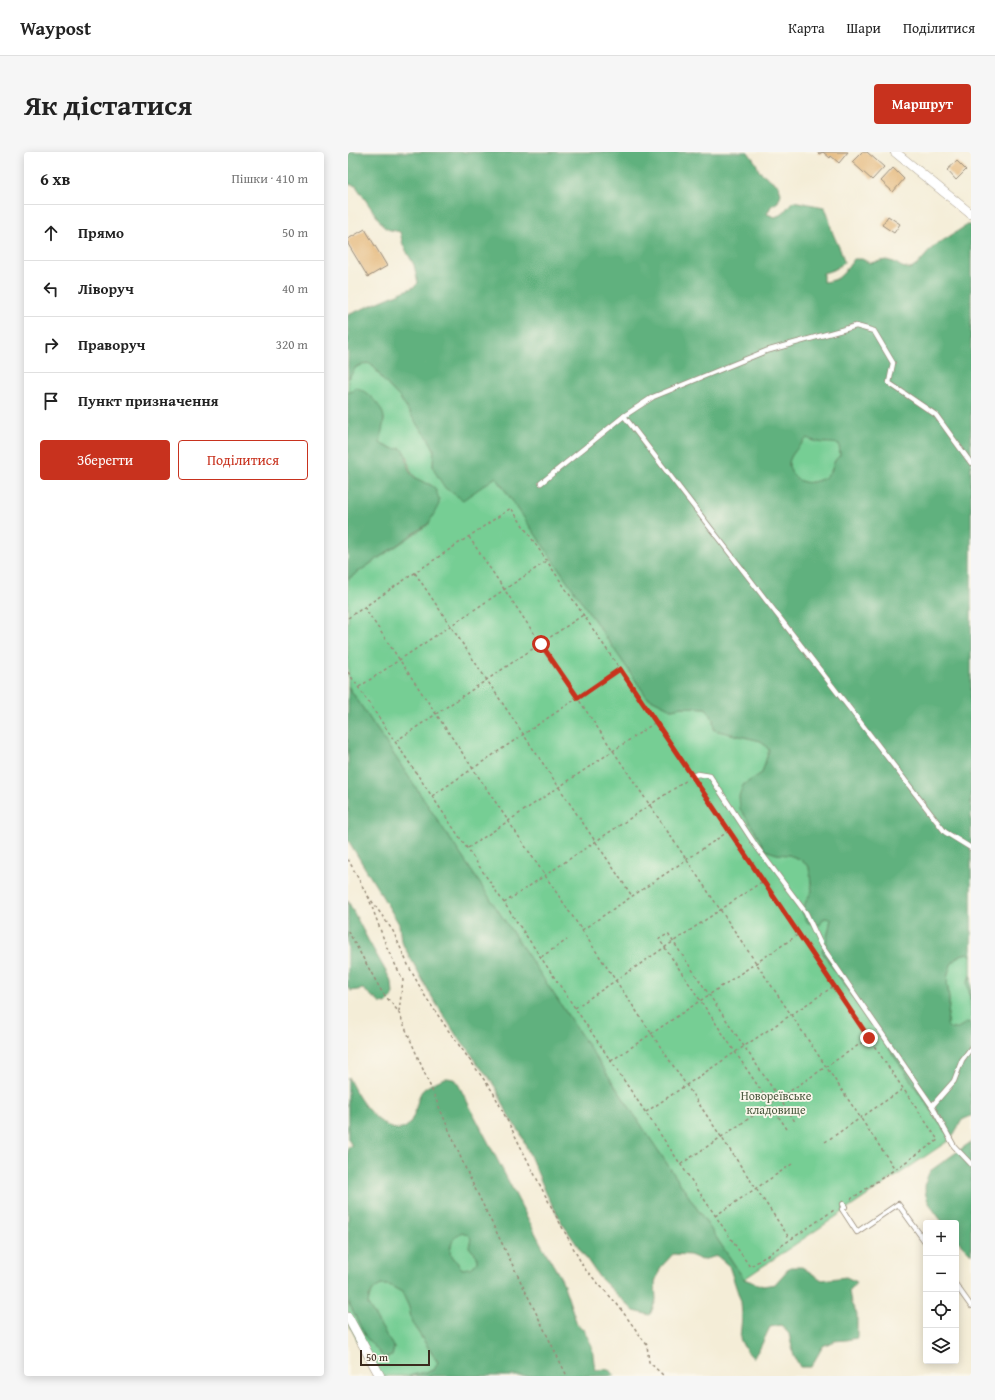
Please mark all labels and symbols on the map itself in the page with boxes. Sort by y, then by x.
route start [532,635,550,653]
route end [860,1029,878,1047]
park label: Новореївське кладовище [741,1087,812,1118]
scale bar [360,1348,430,1367]

